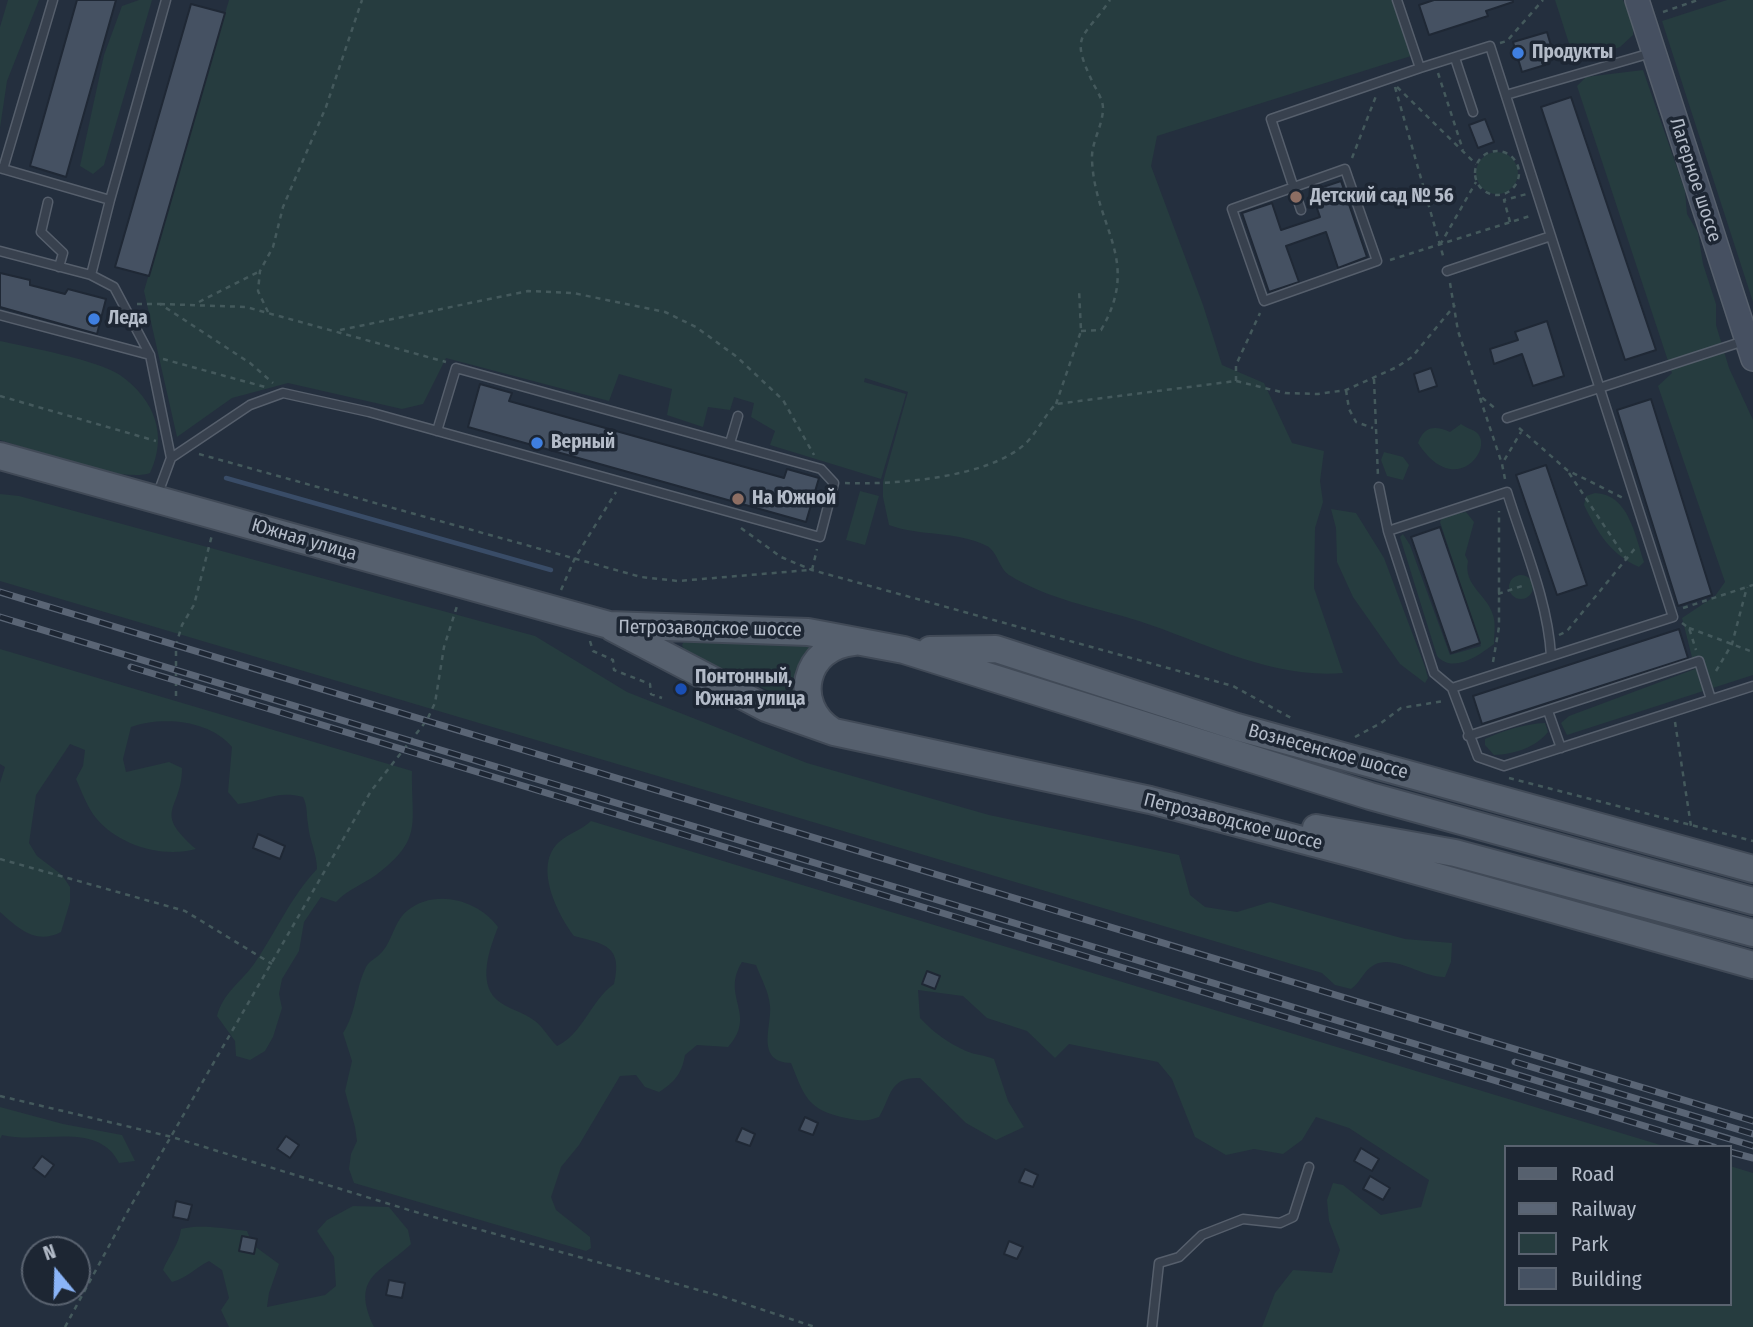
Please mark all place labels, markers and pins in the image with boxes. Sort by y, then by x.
place label: Продукты [1532,42,1613,64]
marker: Продукты [1510,45,1526,61]
place label: Детский сад № 56 [1310,186,1454,208]
marker: Детский сад № 56 [1288,189,1304,205]
place label: Леда [108,308,148,330]
marker: Леда [86,311,102,327]
place label: Верный [551,432,615,454]
marker: Верный [529,435,545,451]
place label: На Южной [752,488,836,510]
marker: На Южной [730,491,746,507]
place label: Понтонный, Южная улица [695,667,805,711]
marker: Понтонный, Южная улица [673,681,689,697]

